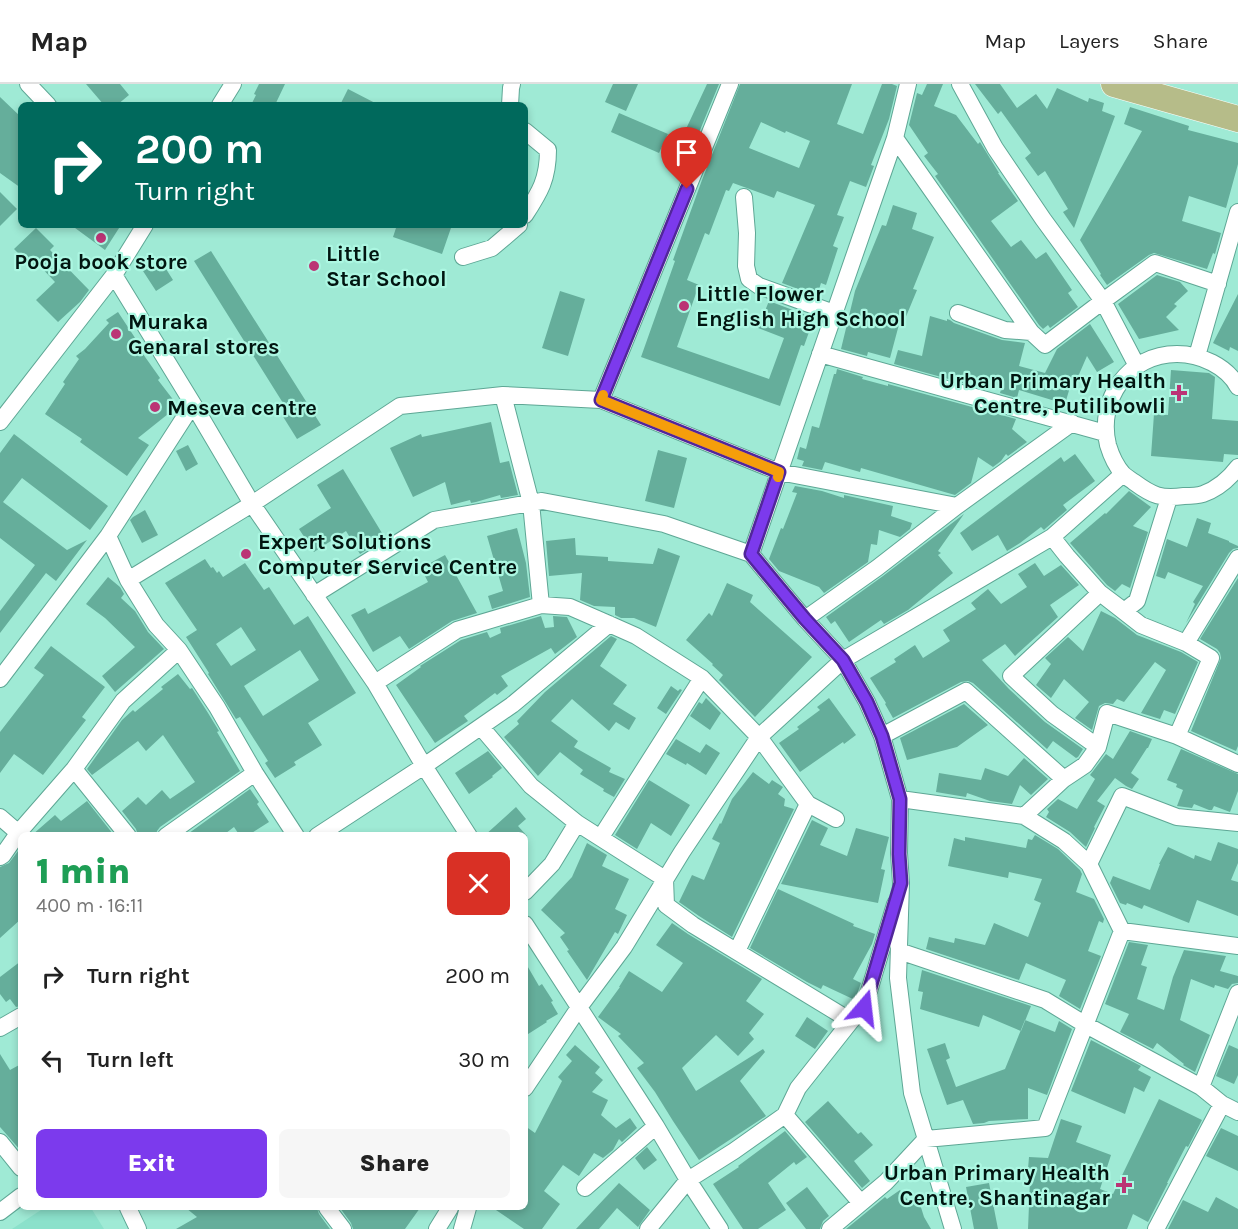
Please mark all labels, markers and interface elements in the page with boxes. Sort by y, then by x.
text: Map [30,25,88,58]
text: Map [984,29,1026,53]
text: Layers [1059,29,1120,53]
text: Share [1153,29,1208,53]
text: 200 m [135,124,264,174]
icon: right [36,126,114,204]
pin [661,127,712,189]
icon: arrive [670,136,703,169]
text: Turn right [135,175,255,207]
marker: Pooja book store [94,231,108,245]
place label: Little Star School [326,241,447,292]
place label: Pooja book store [14,249,188,275]
marker: Little Star School [307,259,321,273]
place label: Little Flower English High School [696,281,906,332]
marker: Little Flower English High School [677,299,691,313]
place label: Muraka Genaral stores [128,309,280,360]
marker: Muraka Genaral stores [109,327,123,341]
place label: Urban Primary Health Centre, Putilibowli [940,368,1166,419]
marker: Urban Primary Health Centre, Putilibowli [1170,384,1188,402]
place label: Meseva centre [167,395,317,421]
marker: Meseva centre [148,400,162,414]
place label: Expert Solutions Computer Service Centre [258,529,517,580]
marker: Expert Solutions Computer Service Centre [239,547,253,561]
text: 1 min [36,850,130,892]
button: close [447,852,510,915]
text: 400 m · 16:11 [36,894,143,917]
icon: right [36,960,69,993]
text: Turn right [87,963,190,989]
text: 200 m [445,963,510,989]
position arrow [832,976,896,1040]
icon: left [36,1044,69,1077]
text: Turn left [87,1047,174,1073]
text: 30 m [458,1047,510,1073]
button: Exit [36,1129,267,1198]
button: Share [279,1129,510,1198]
place label: Urban Primary Health Centre, Shantinagar [884,1160,1110,1211]
marker: Urban Primary Health Centre, Shantinagar [1115,1176,1133,1194]

